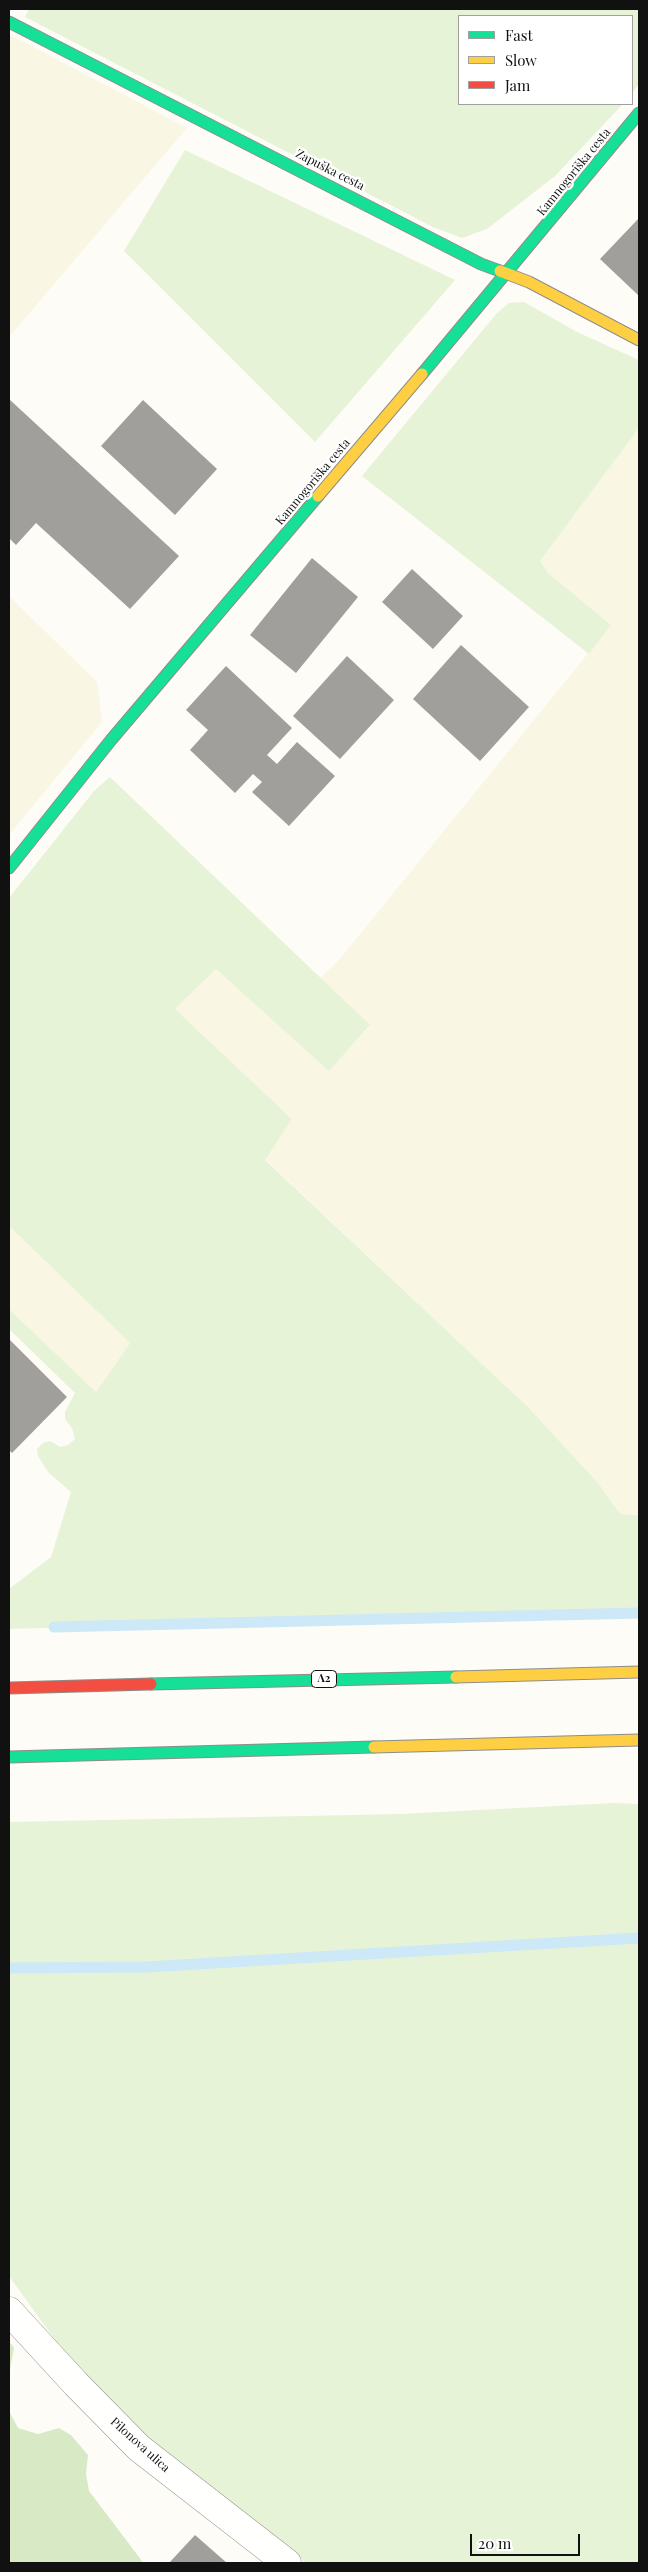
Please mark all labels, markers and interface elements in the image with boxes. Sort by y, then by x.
legend [458,15,633,105]
text: Fast [505,25,533,45]
text: Slow [505,50,537,70]
text: Jam [505,75,530,95]
street label: Kamnogoriška cesta [534,125,614,219]
street label: Zapuška cesta [293,146,367,194]
street label: Kamnogoriška cesta [273,436,353,528]
road number: A2 [312,1670,336,1688]
street label: Pilonova ulica [107,2415,173,2475]
scale bar [473,2524,583,2556]
text: 20 m [478,2533,511,2553]

